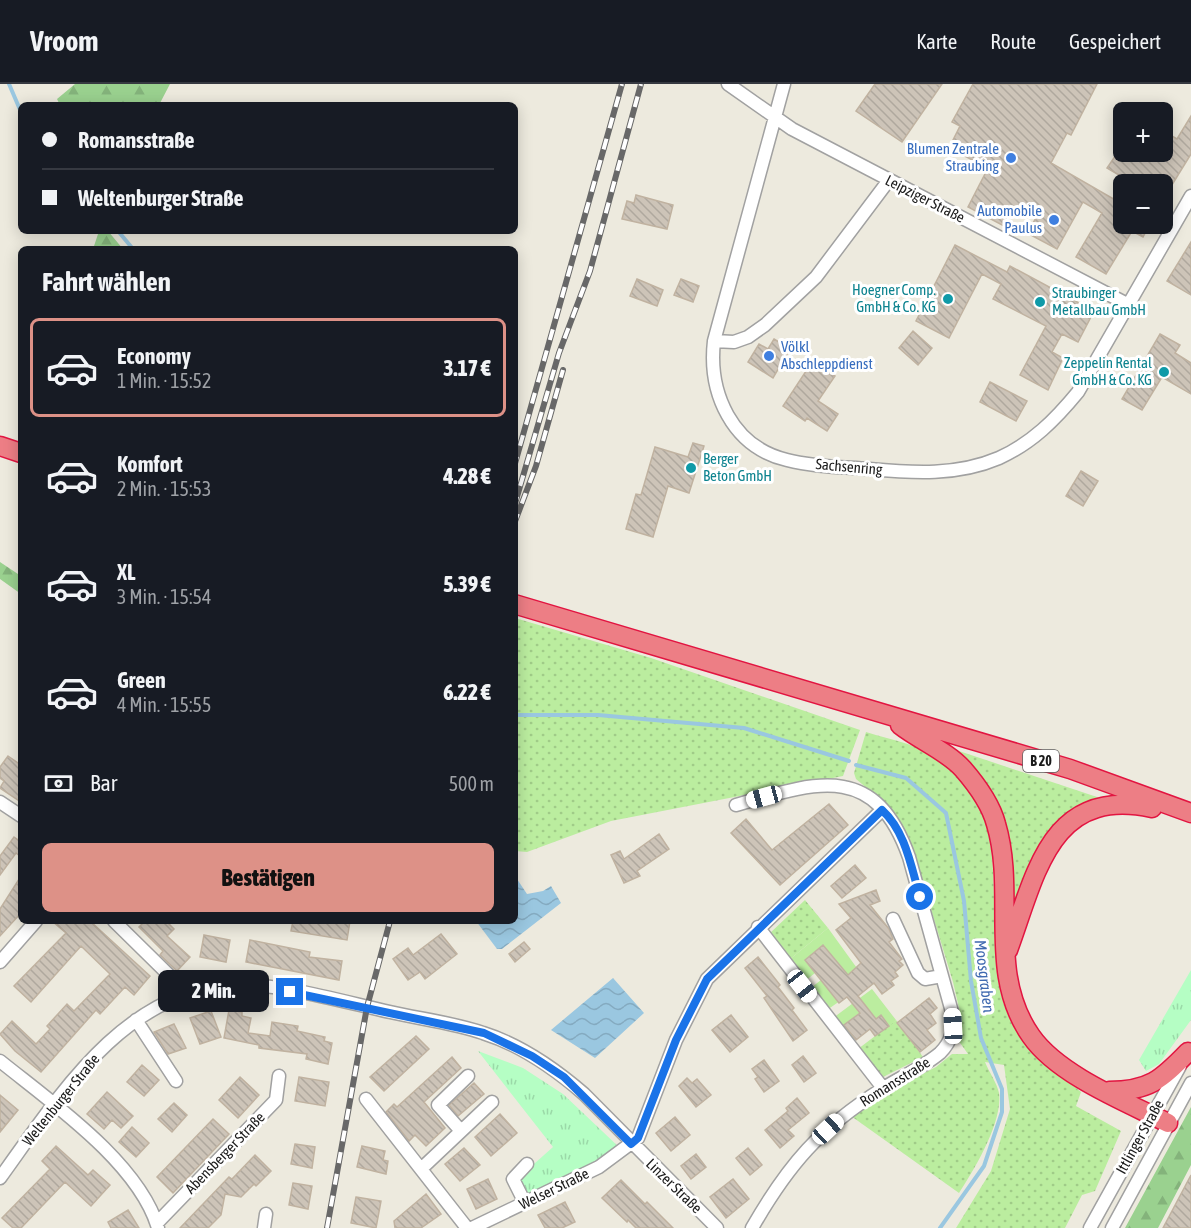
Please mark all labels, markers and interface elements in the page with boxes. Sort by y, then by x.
text: Vroom [30,25,98,57]
text: Karte [916,29,957,53]
text: Route [990,29,1036,53]
text: Gespeichert [1069,29,1161,53]
map controls [1113,102,1173,234]
button: + [1113,102,1173,162]
text: Romansstraße [78,127,195,153]
place label: Blumen Zentrale Straubing [907,140,1000,174]
marker: Blumen Zentrale Straubing [1004,151,1018,165]
street label: Leipziger Straße [883,171,968,226]
button: − [1113,174,1173,234]
text: Weltenburger Straße [78,185,243,211]
place label: Automobile Paulus [977,202,1042,236]
marker: Automobile Paulus [1047,213,1061,227]
text: Fahrt wählen [42,266,171,297]
place label: Hoegner Comp. GmbH & Co. KG [852,281,936,315]
place label: Straubinger Metallbau GmbH [1052,284,1146,318]
marker: Hoegner Comp. GmbH & Co. KG [941,292,955,306]
marker: Straubinger Metallbau GmbH [1033,295,1047,309]
place label: Völkl Abschleppdienst [781,338,873,372]
icon: car [45,341,99,395]
text: Economy [117,343,191,369]
marker: Völkl Abschleppdienst [762,349,776,363]
place label: Zeppelin Rental GmbH & Co. KG [1064,354,1152,388]
text: 3.17 € [443,355,491,381]
marker: Zeppelin Rental GmbH & Co. KG [1157,365,1171,379]
text: 1 Min. · 15:52 [117,369,211,392]
icon: car [45,449,99,503]
place label: Berger Beton GmbH [703,450,772,484]
text: Komfort [117,451,183,477]
street label: Sachsenring [815,455,884,478]
marker: Berger Beton GmbH [684,461,698,475]
text: 4.28 € [443,463,491,489]
text: 2 Min. · 15:53 [117,477,211,500]
icon: car [45,557,99,611]
text: XL [117,559,135,585]
text: 5.39 € [443,571,491,597]
text: 3 Min. · 15:54 [117,585,211,608]
icon: car [45,665,99,719]
text: Green [117,667,166,693]
text: 6.22 € [443,679,491,705]
text: 4 Min. · 15:55 [117,693,211,716]
road number: B 20 [1023,750,1059,772]
icon: cash [42,767,75,800]
text: Bar [90,770,117,796]
text: 500 m [449,772,494,795]
car [744,784,784,810]
button: Bestätigen [42,843,494,912]
route start [906,883,933,910]
water label: Moosgraben [971,939,998,1014]
car [784,966,820,1006]
callout: 2 Min. [158,971,269,1013]
route end [276,978,303,1005]
text: 2 Min. [192,979,235,1002]
car [943,1008,963,1044]
street label: Weltenburger Straße [19,1050,103,1149]
street label: Romansstraße [857,1053,933,1110]
street label: Ittlinger Straße [1112,1097,1167,1177]
street label: Abensberger Straße [181,1108,268,1197]
car [809,1110,847,1148]
street label: Linzer Straße [643,1155,706,1216]
street label: Welser Straße [516,1164,592,1213]

